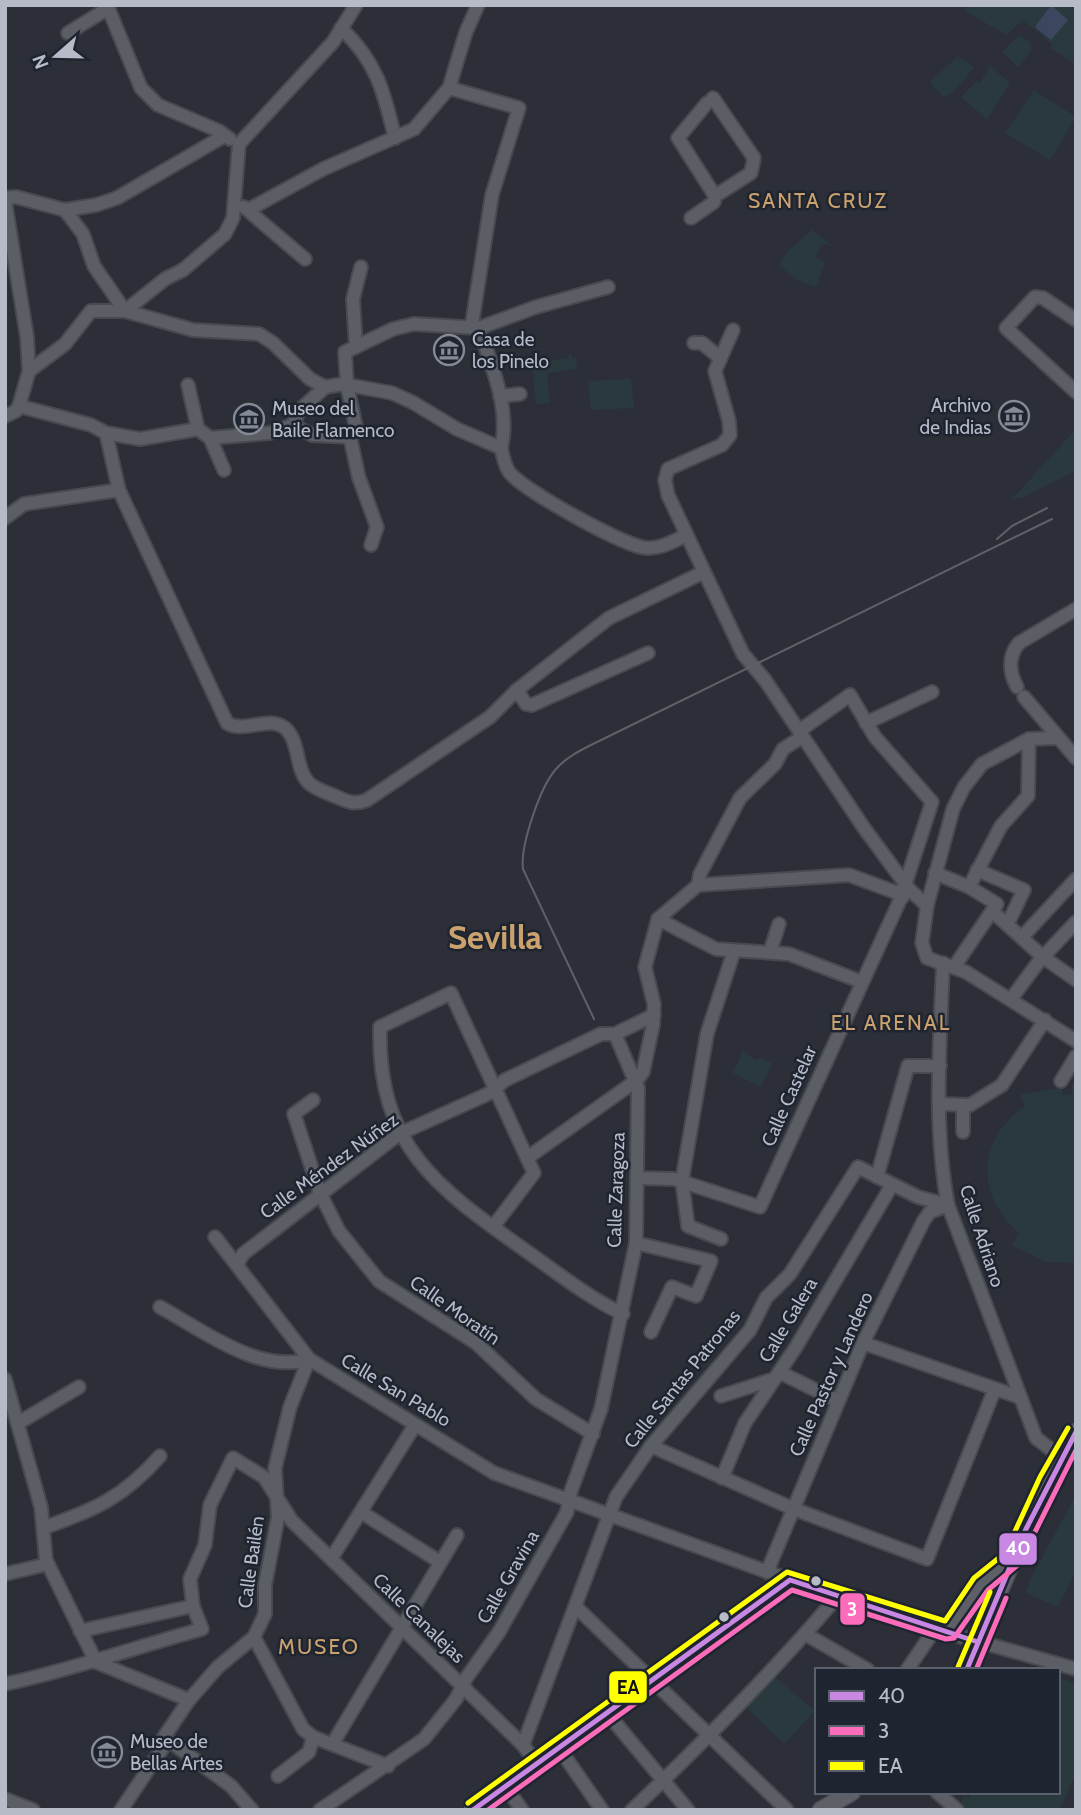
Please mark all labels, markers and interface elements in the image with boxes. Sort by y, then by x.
north arrow [21,21,91,91]
text: N [27,51,54,72]
district label: SANTA CRUZ [748,188,888,213]
place label: Casa de los Pinelo [472,328,549,373]
museum icon: Casa de los Pinelo [432,333,466,367]
place label: Archivo de Indias [920,394,991,439]
place label: Museo del Baile Flamenco [272,397,394,442]
museum icon: Archivo de Indias [997,399,1031,433]
museum icon: Museo del Baile Flamenco [232,402,266,436]
district label: Sevilla [448,917,543,957]
district label: EL ARENAL [831,1010,951,1035]
street label: Calle Castelar [757,1042,821,1150]
street label: Calle Méndez Núñez [255,1108,403,1224]
street label: Calle Zaragoza [602,1132,630,1248]
street label: Calle Adriano [955,1182,1009,1290]
street label: Calle Moratín [405,1270,505,1350]
street label: Calle Galera [754,1273,822,1367]
street label: Calle Pastor y Landero [784,1288,878,1460]
street label: Calle Santas Patronas [619,1305,745,1453]
street label: Calle San Pablo [337,1348,455,1432]
street label: Calle Bailén [233,1514,269,1610]
street label: Calle Gravina [472,1526,544,1628]
line badge: 40 [998,1532,1038,1566]
text: 40 [1005,1537,1031,1560]
street label: Calle Canalejas [368,1568,470,1668]
unlabelled marker [809,1574,823,1588]
line badge: 3 [839,1592,866,1626]
text: 3 [847,1598,857,1621]
unlabelled marker [717,1610,731,1624]
district label: MUSEO [278,1634,360,1659]
legend [815,1668,1060,1794]
line badge: EA [608,1670,648,1704]
text: EA [617,1676,639,1699]
text: 40 [878,1683,905,1708]
text: 3 [878,1718,889,1743]
place label: Museo de Bellas Artes [130,1730,223,1775]
museum icon: Museo de Bellas Artes [90,1735,124,1769]
text: EA [878,1753,903,1778]

